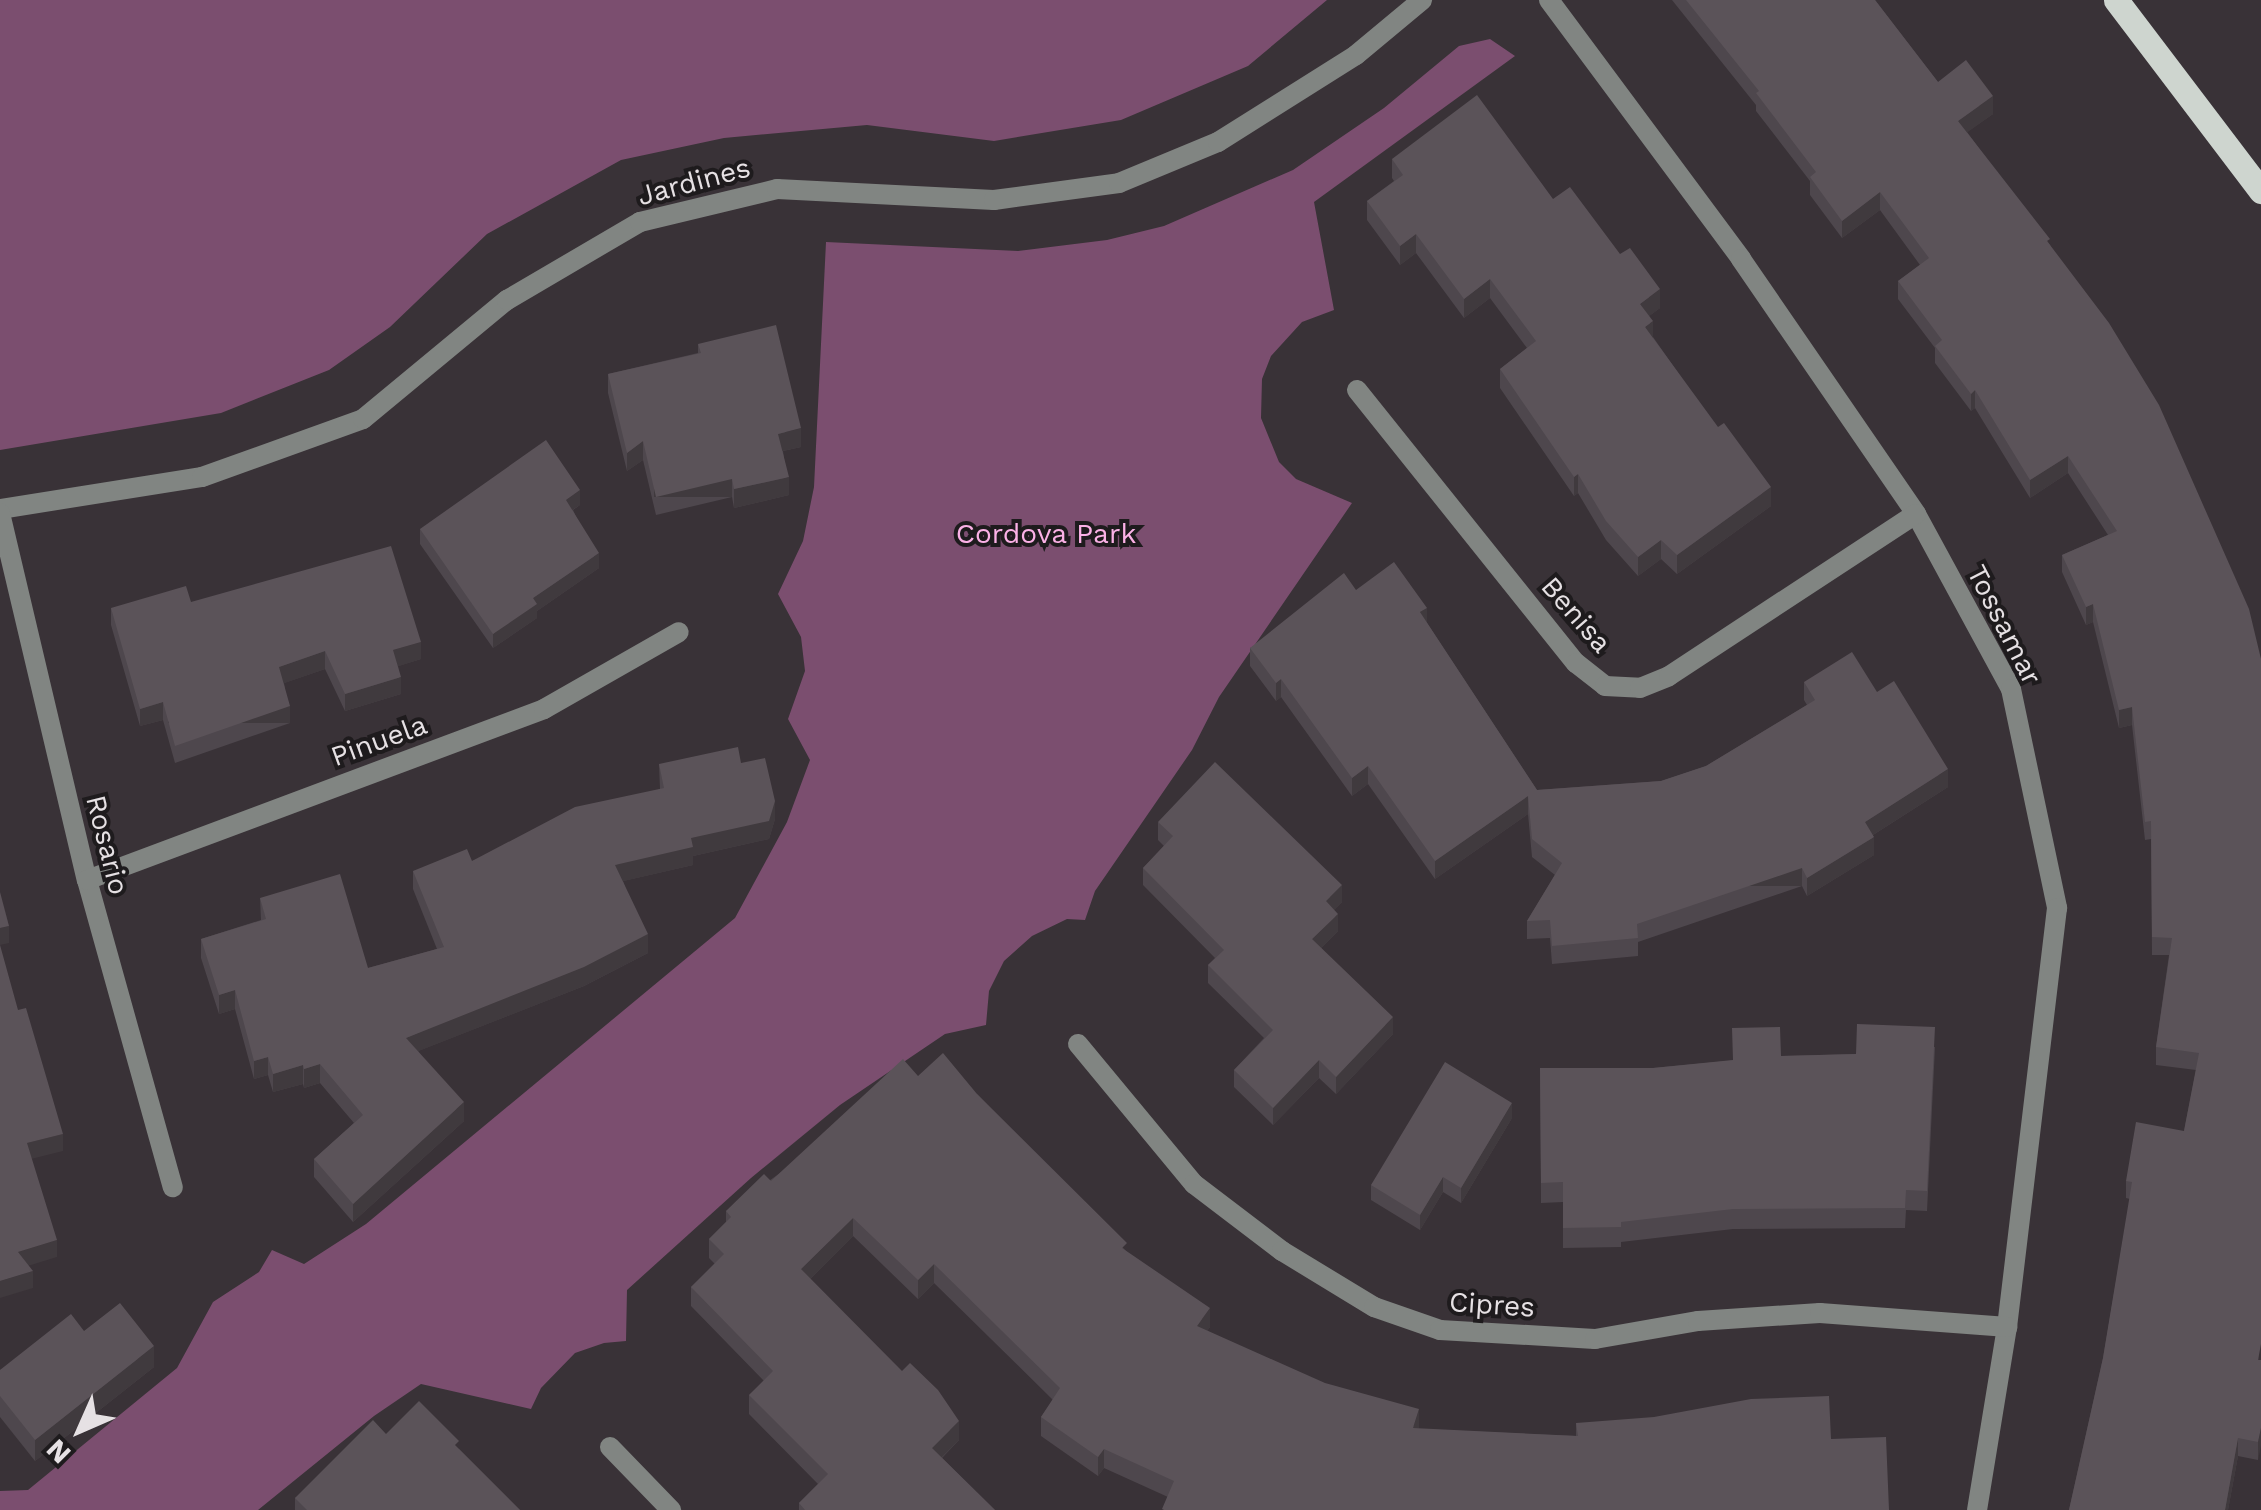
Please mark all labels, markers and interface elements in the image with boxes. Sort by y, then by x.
street label: Jardines [634,151,754,213]
park label: Cordova Park [955,517,1137,551]
street label: Tossamar [1960,559,2048,691]
street label: Benisa [1534,570,1618,660]
street label: Pinuela [326,708,432,774]
street label: Rosario [78,792,136,898]
street label: Cipres [1448,1285,1536,1325]
north arrow [30,1380,130,1480]
text: N [39,1433,77,1471]

